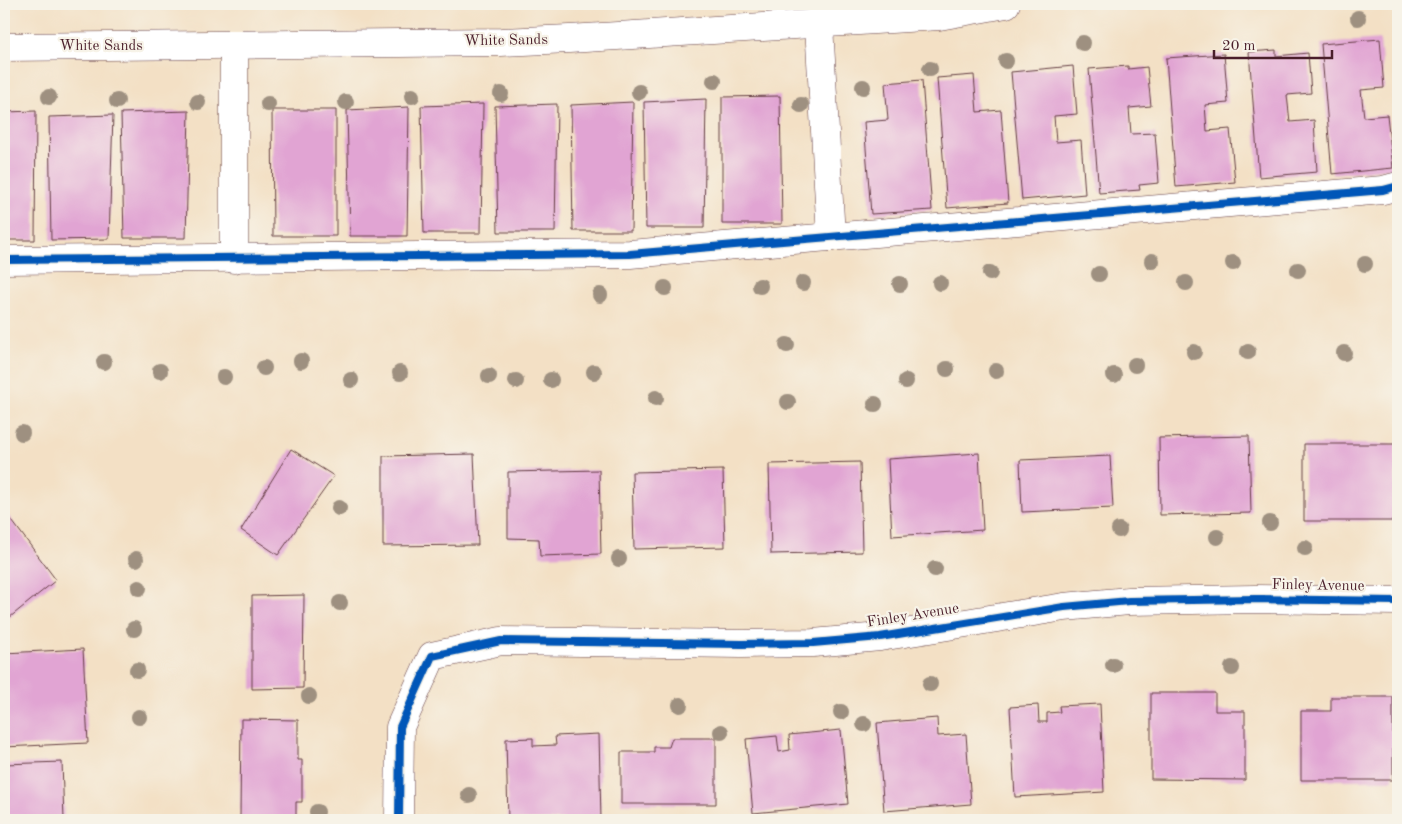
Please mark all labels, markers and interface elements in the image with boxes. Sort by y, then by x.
scale bar [1214,28,1332,60]
street label: White Sands [464,33,548,49]
street label: White Sands [59,39,143,54]
text: 20 m [1222,39,1256,54]
street label: Finley Avenue [1271,578,1365,594]
street label: Finley Avenue [866,601,960,631]

